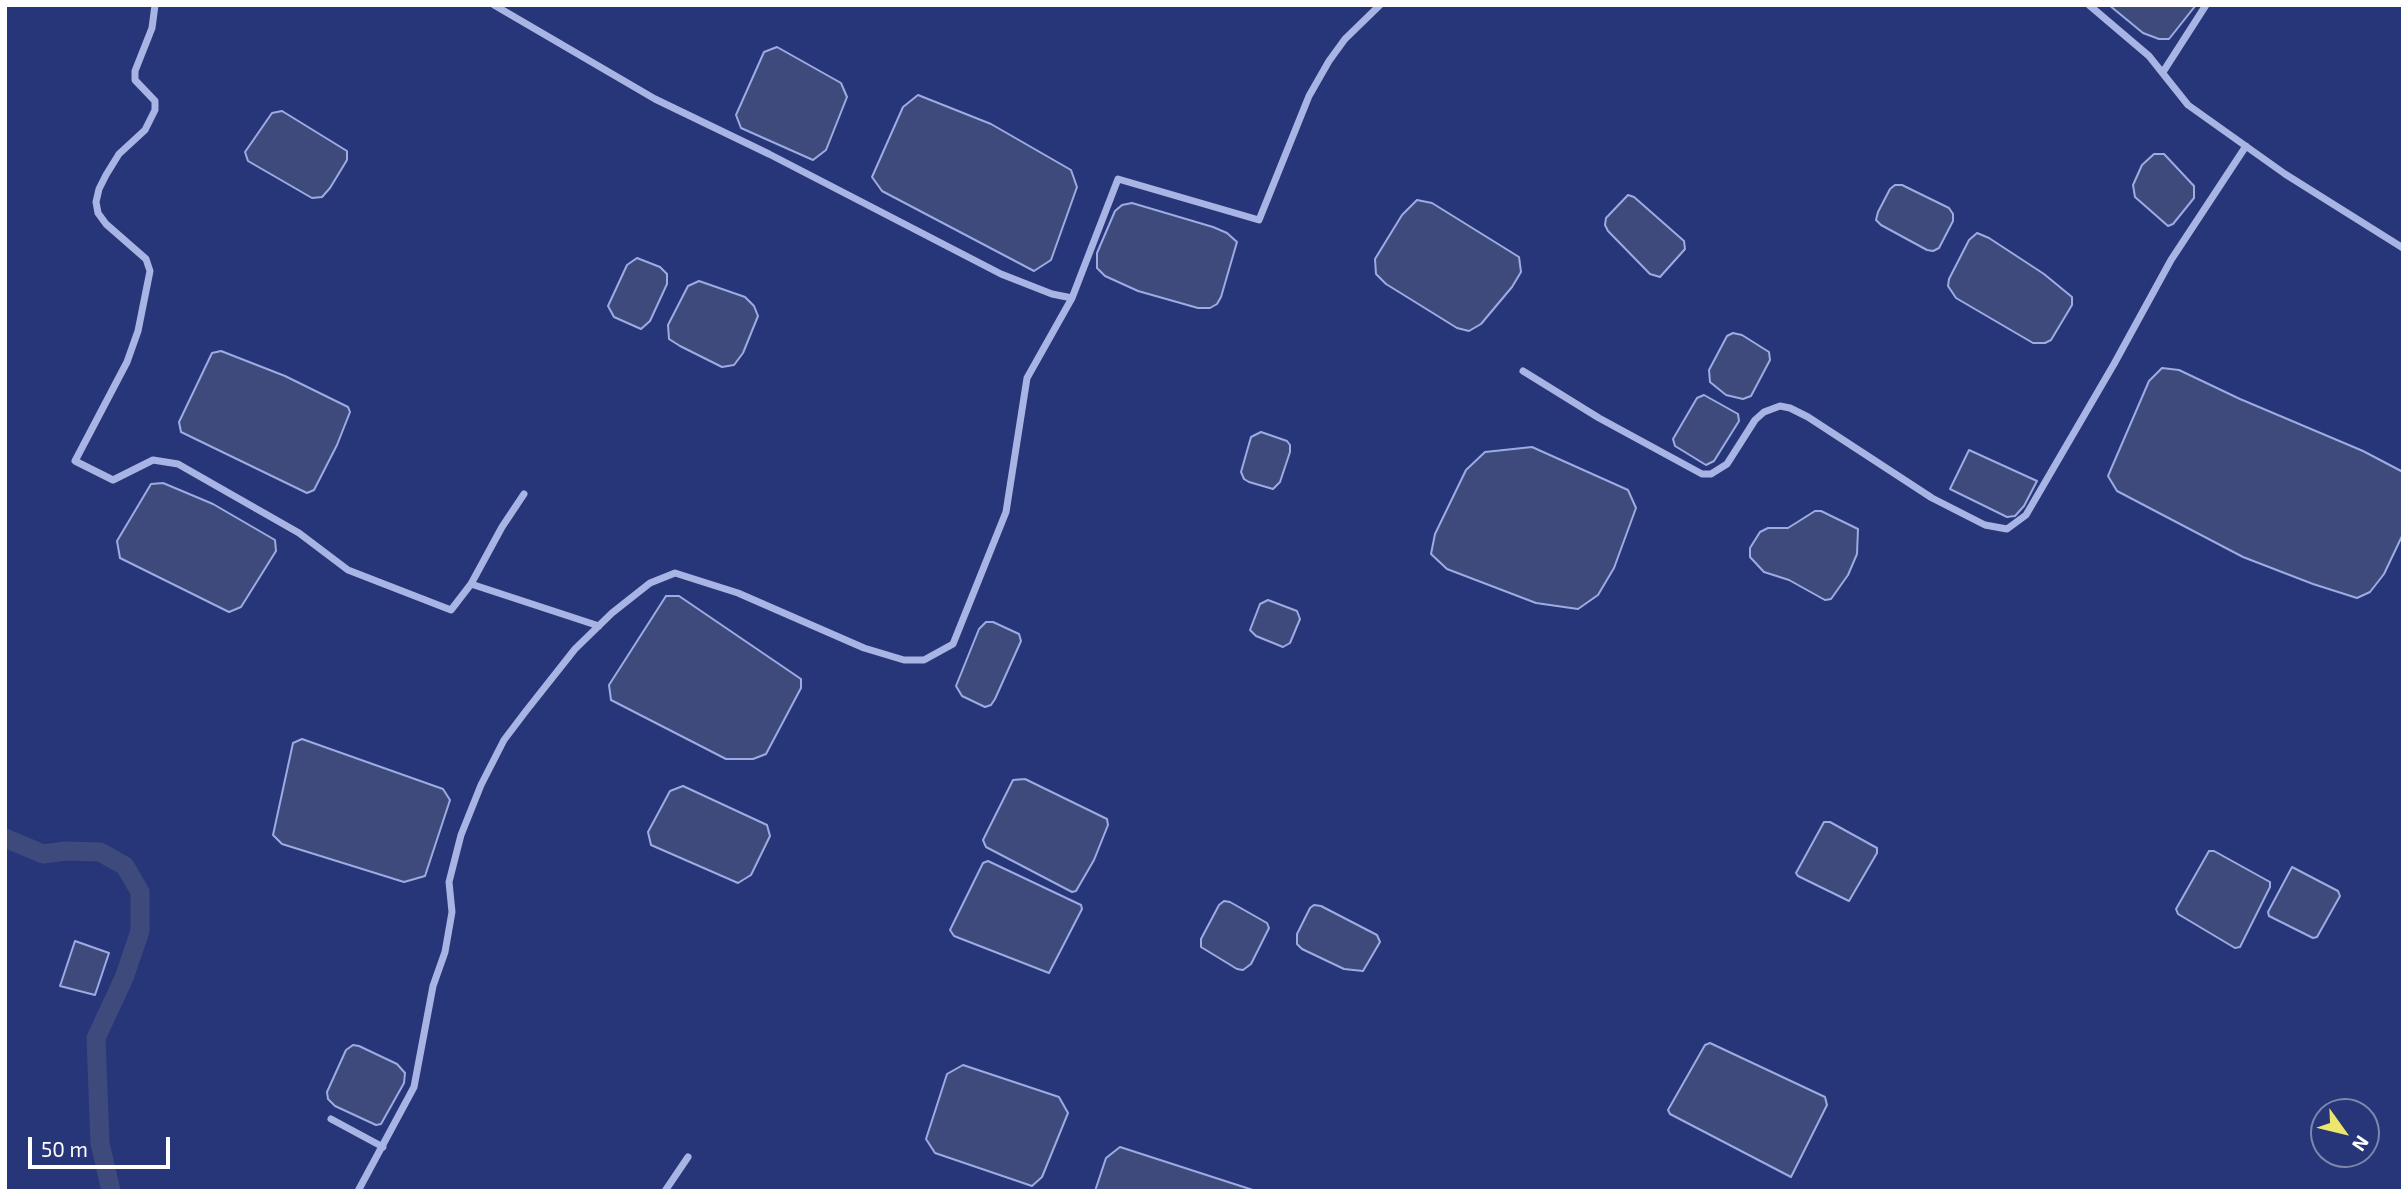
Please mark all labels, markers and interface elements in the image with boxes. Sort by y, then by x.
north arrow [2310,1098,2380,1168]
scale bar [32,1122,173,1166]
text: N [2348,1132,2375,1156]
text: 50 m [41,1136,88,1161]

